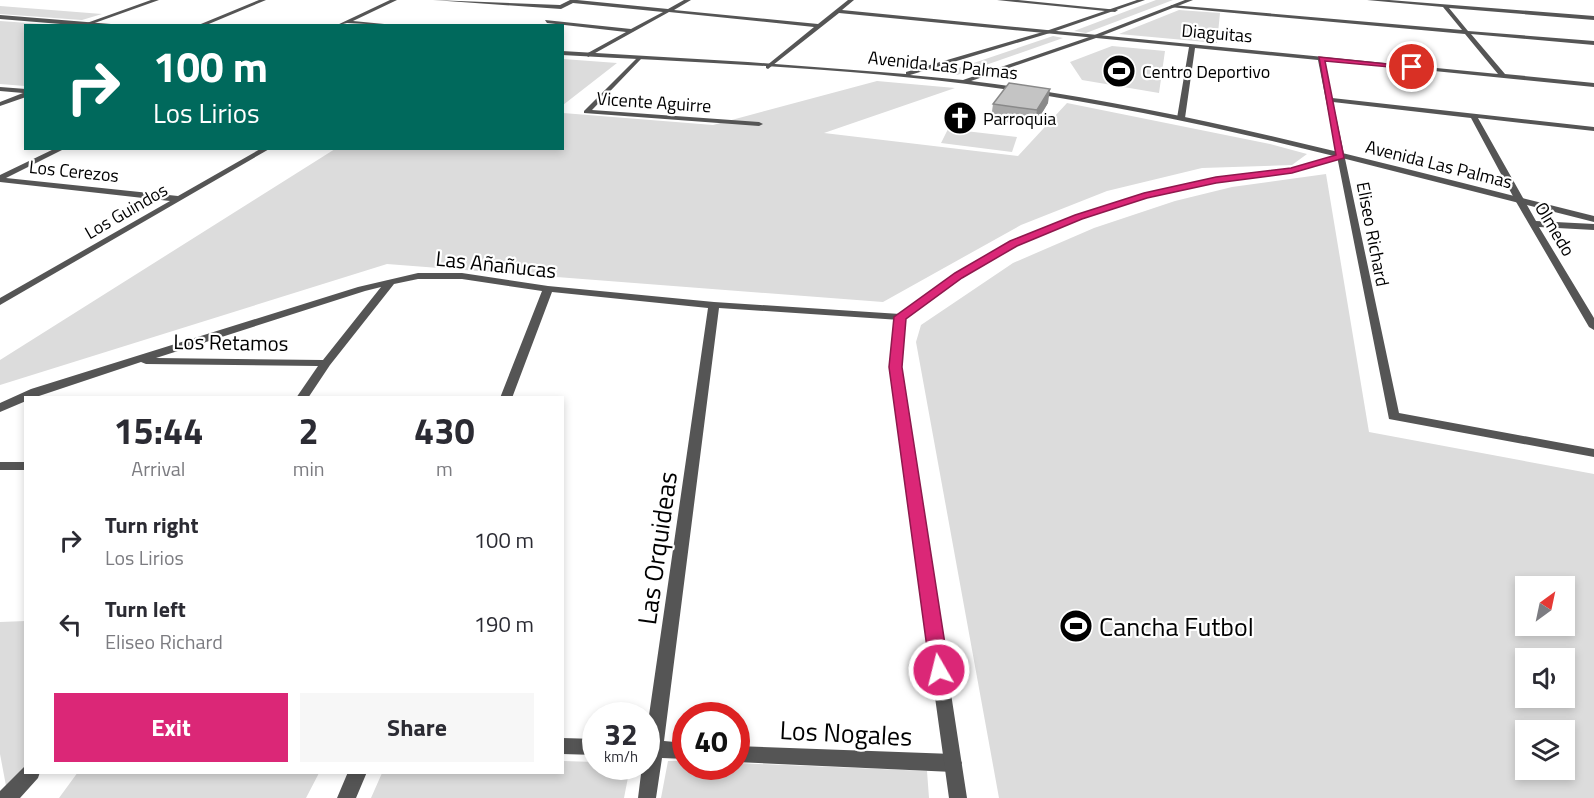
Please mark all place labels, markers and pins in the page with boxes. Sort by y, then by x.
pin [1386,41,1437,92]
sports icon: Centro Deportivo [1101,53,1137,89]
place label: Centro Deportivo [1142,58,1270,85]
church icon: Parroquia [942,100,978,136]
place label: Parroquia [983,105,1056,132]
place label: Cancha Futbol [1099,607,1254,646]
sports icon: Cancha Futbol [1058,608,1094,644]

